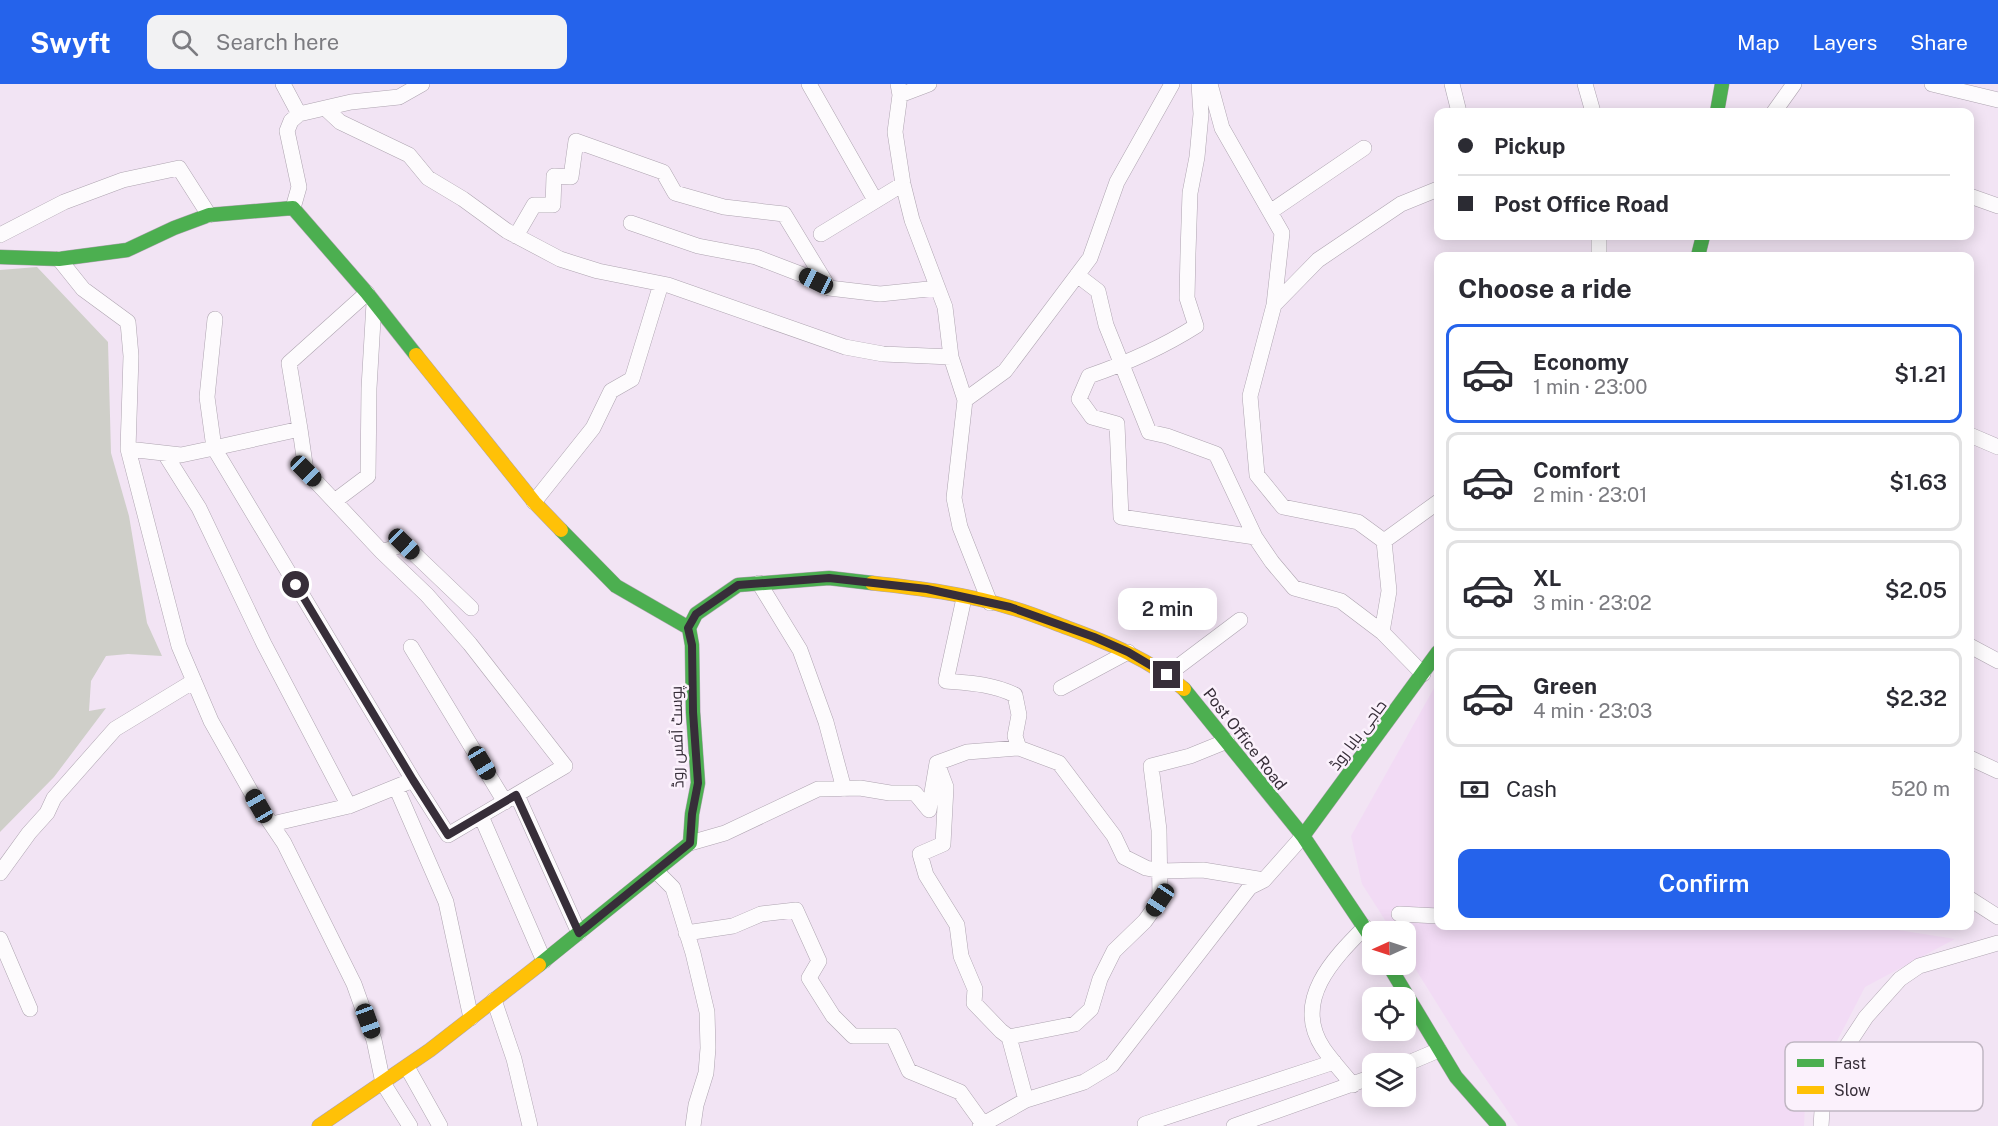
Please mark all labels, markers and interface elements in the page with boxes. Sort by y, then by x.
search box [147,15,567,69]
text: Swyft [30,26,111,59]
icon: search [168,26,201,59]
text: Search here [216,29,339,55]
text: Map [1737,30,1780,55]
text: Layers [1813,30,1877,55]
text: Share [1910,30,1968,55]
text: Pickup [1494,133,1565,159]
text: Post Office Road [1494,191,1669,217]
car [796,265,836,297]
text: Choose a ride [1458,272,1632,304]
icon: car [1461,347,1515,401]
text: Economy [1533,349,1629,375]
text: $1.21 [1894,361,1947,387]
text: 1 min · 23:00 [1533,375,1647,399]
car [287,452,325,490]
icon: car [1461,455,1515,509]
text: Comfort [1533,457,1620,483]
text: $1.63 [1889,469,1947,495]
text: 2 min · 23:01 [1533,483,1647,507]
car [385,525,423,563]
icon: car [1461,563,1515,617]
text: XL [1533,565,1561,591]
route start [282,571,309,598]
text: $2.05 [1885,577,1947,603]
callout: 2 min [1118,588,1216,630]
text: 3 min · 23:02 [1533,591,1652,615]
text: 2 min [1142,597,1193,621]
route end [1153,661,1180,688]
icon: car [1461,671,1515,725]
text: Green [1533,673,1597,699]
street label: Post Office Road [1199,684,1291,794]
street label: پوسٹ آفس روڈ [667,685,689,788]
text: $2.32 [1885,685,1947,711]
street label: حاجی بابا روڈ [1325,696,1391,774]
text: 4 min · 23:03 [1533,699,1652,723]
car [465,743,499,783]
icon: cash [1458,773,1491,806]
text: Cash [1506,776,1557,802]
text: 520 m [1891,777,1950,801]
car [242,786,276,826]
button: Confirm [1458,849,1950,918]
car [1142,880,1178,920]
north arrow [1362,921,1416,975]
map controls [1362,921,1416,1107]
button: locate [1362,987,1416,1041]
car [353,1001,383,1041]
legend [1785,1042,1983,1111]
button: layers [1362,1053,1416,1107]
text: Fast [1834,1054,1866,1073]
text: Slow [1834,1081,1871,1100]

